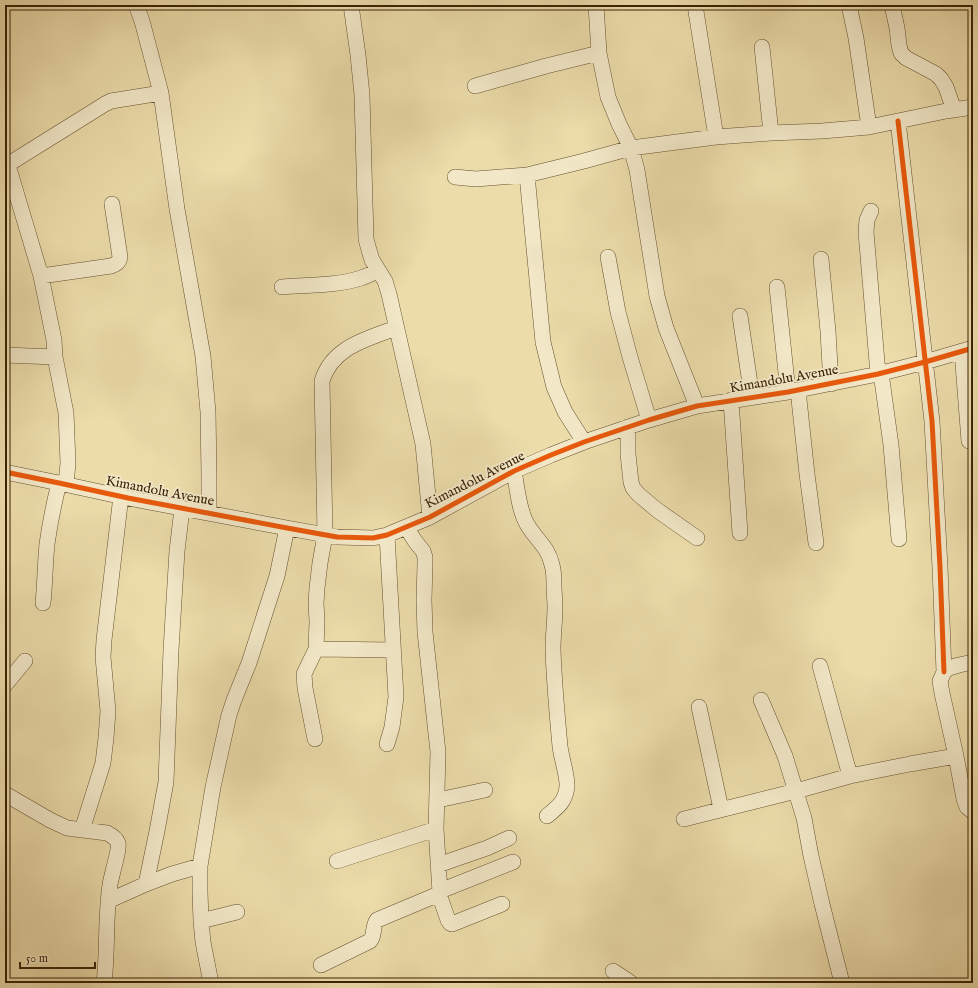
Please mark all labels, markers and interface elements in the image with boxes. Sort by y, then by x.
street label: Kimandolu Avenue [728,360,840,397]
street label: Kimandolu Avenue [422,447,529,513]
street label: Kimandolu Avenue [104,472,216,510]
scale bar [20,944,95,970]
text: 50 m [26,951,48,966]

